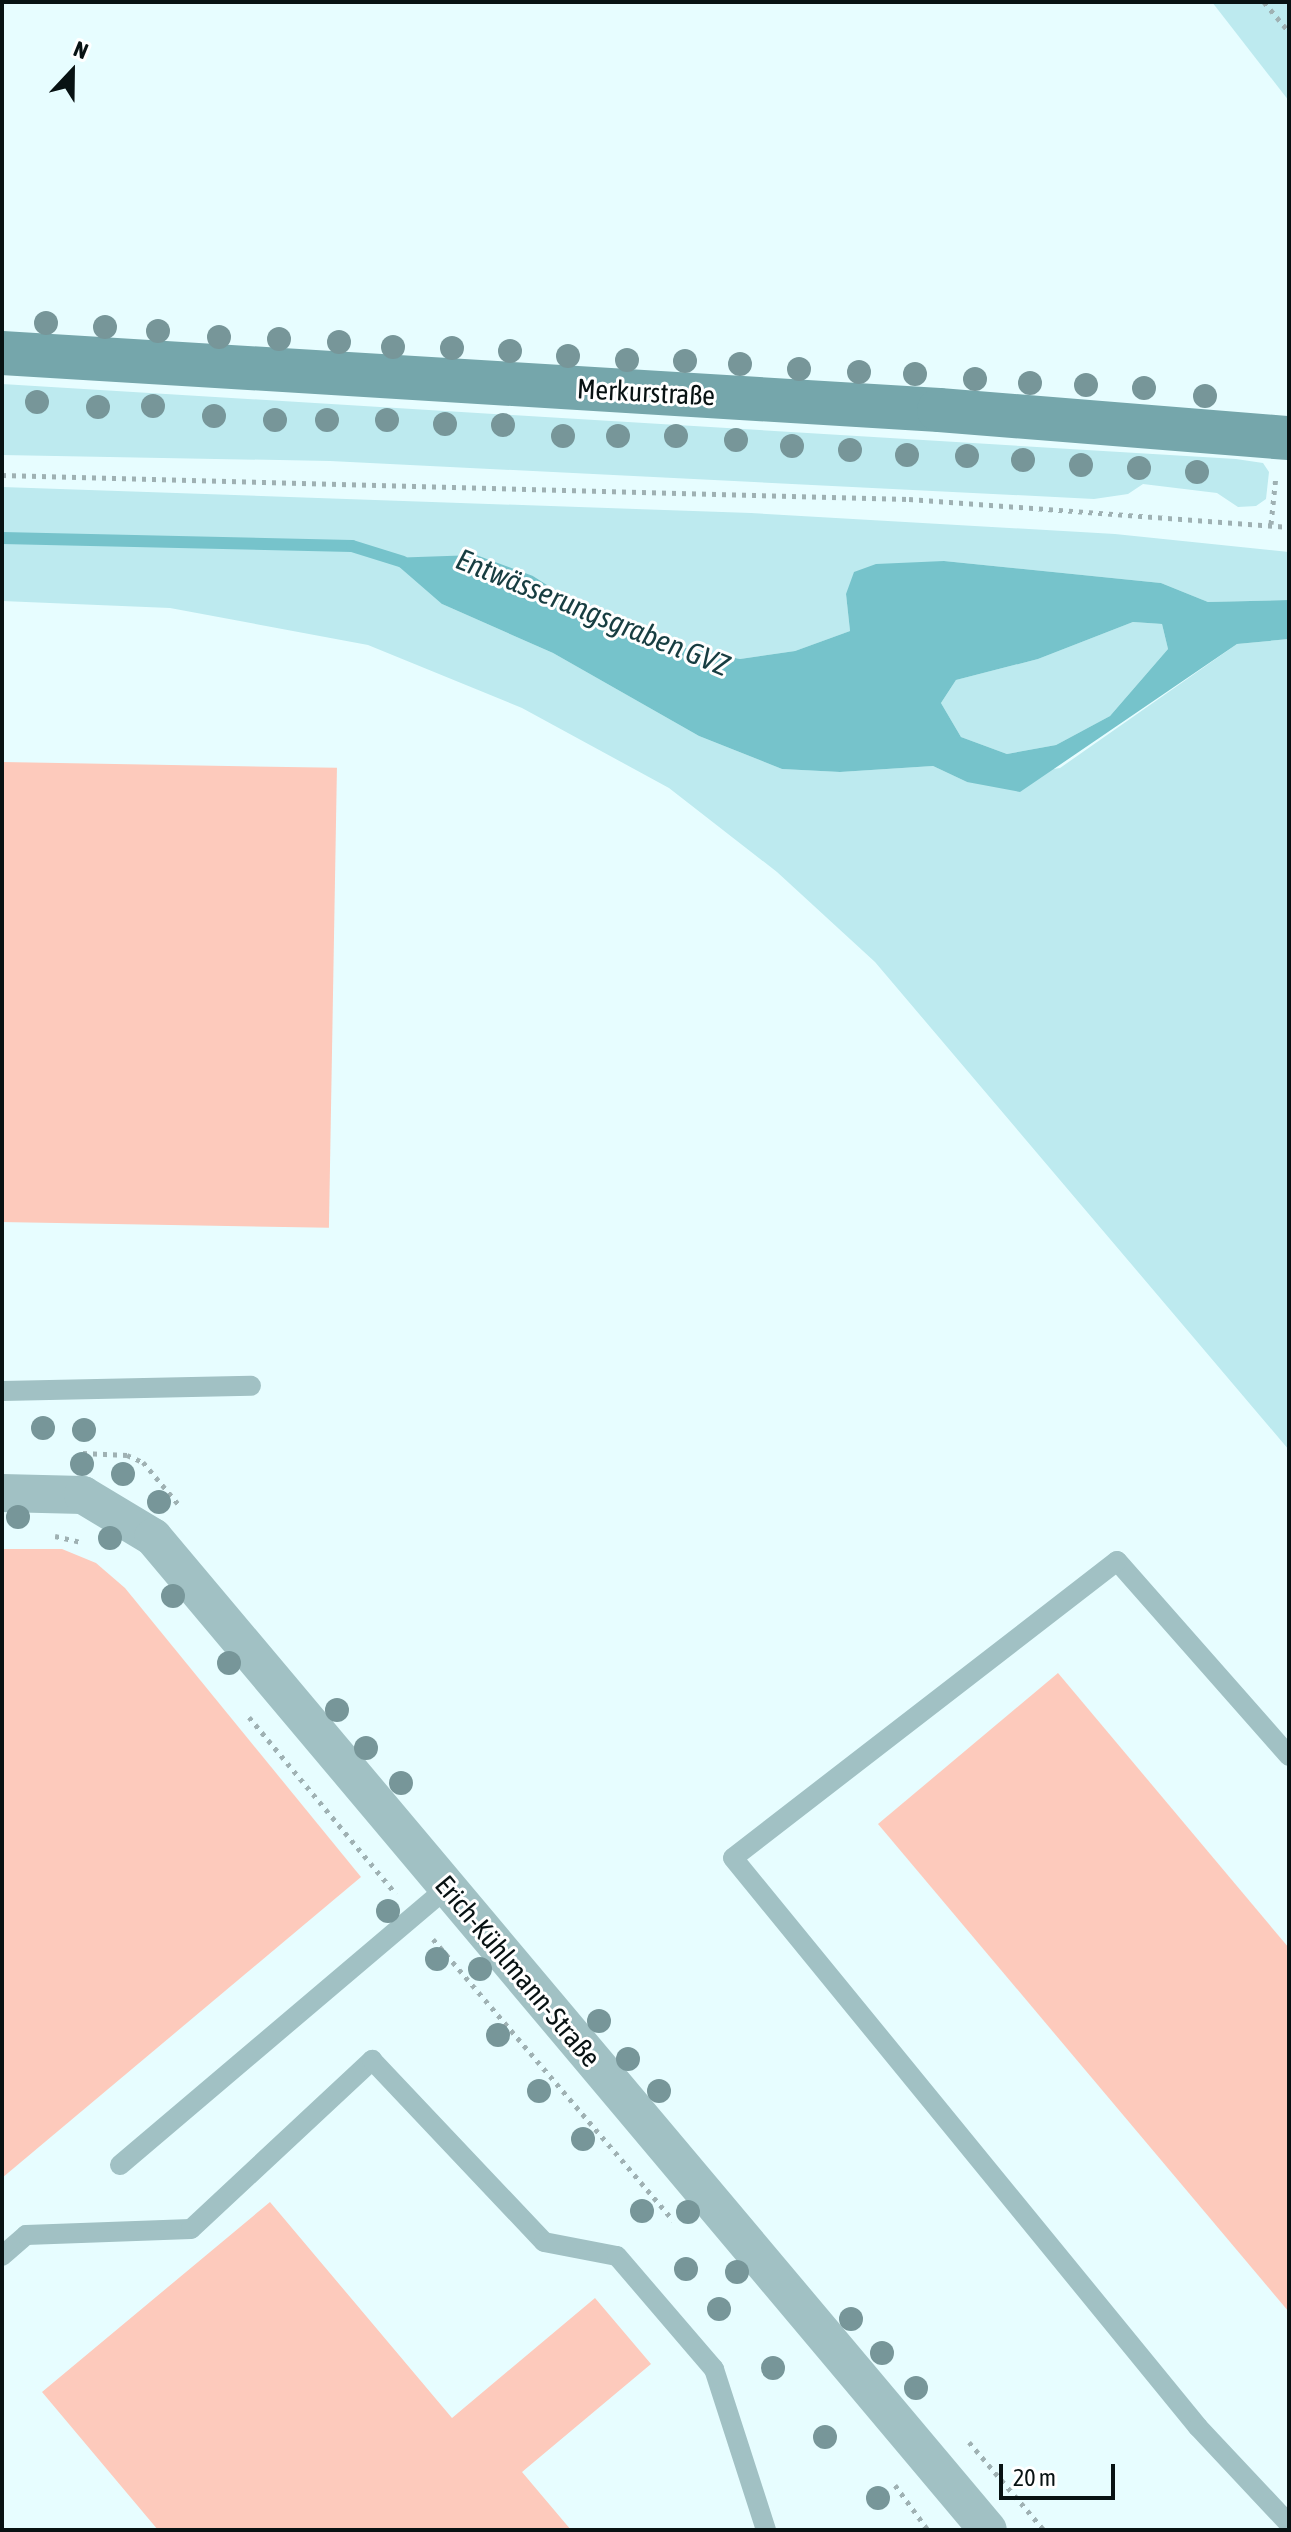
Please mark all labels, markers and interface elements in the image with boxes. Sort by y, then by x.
north arrow [32,32,112,112]
text: N [70,35,92,64]
street label: Merkurstraße [576,372,716,412]
water label: Entwässerungsgraben GVZ [451,541,735,683]
street label: Erich-Kühlmann-Straße [428,1869,608,2073]
scale bar [1003,2448,1119,2498]
text: 20 m [1013,2464,1056,2491]

